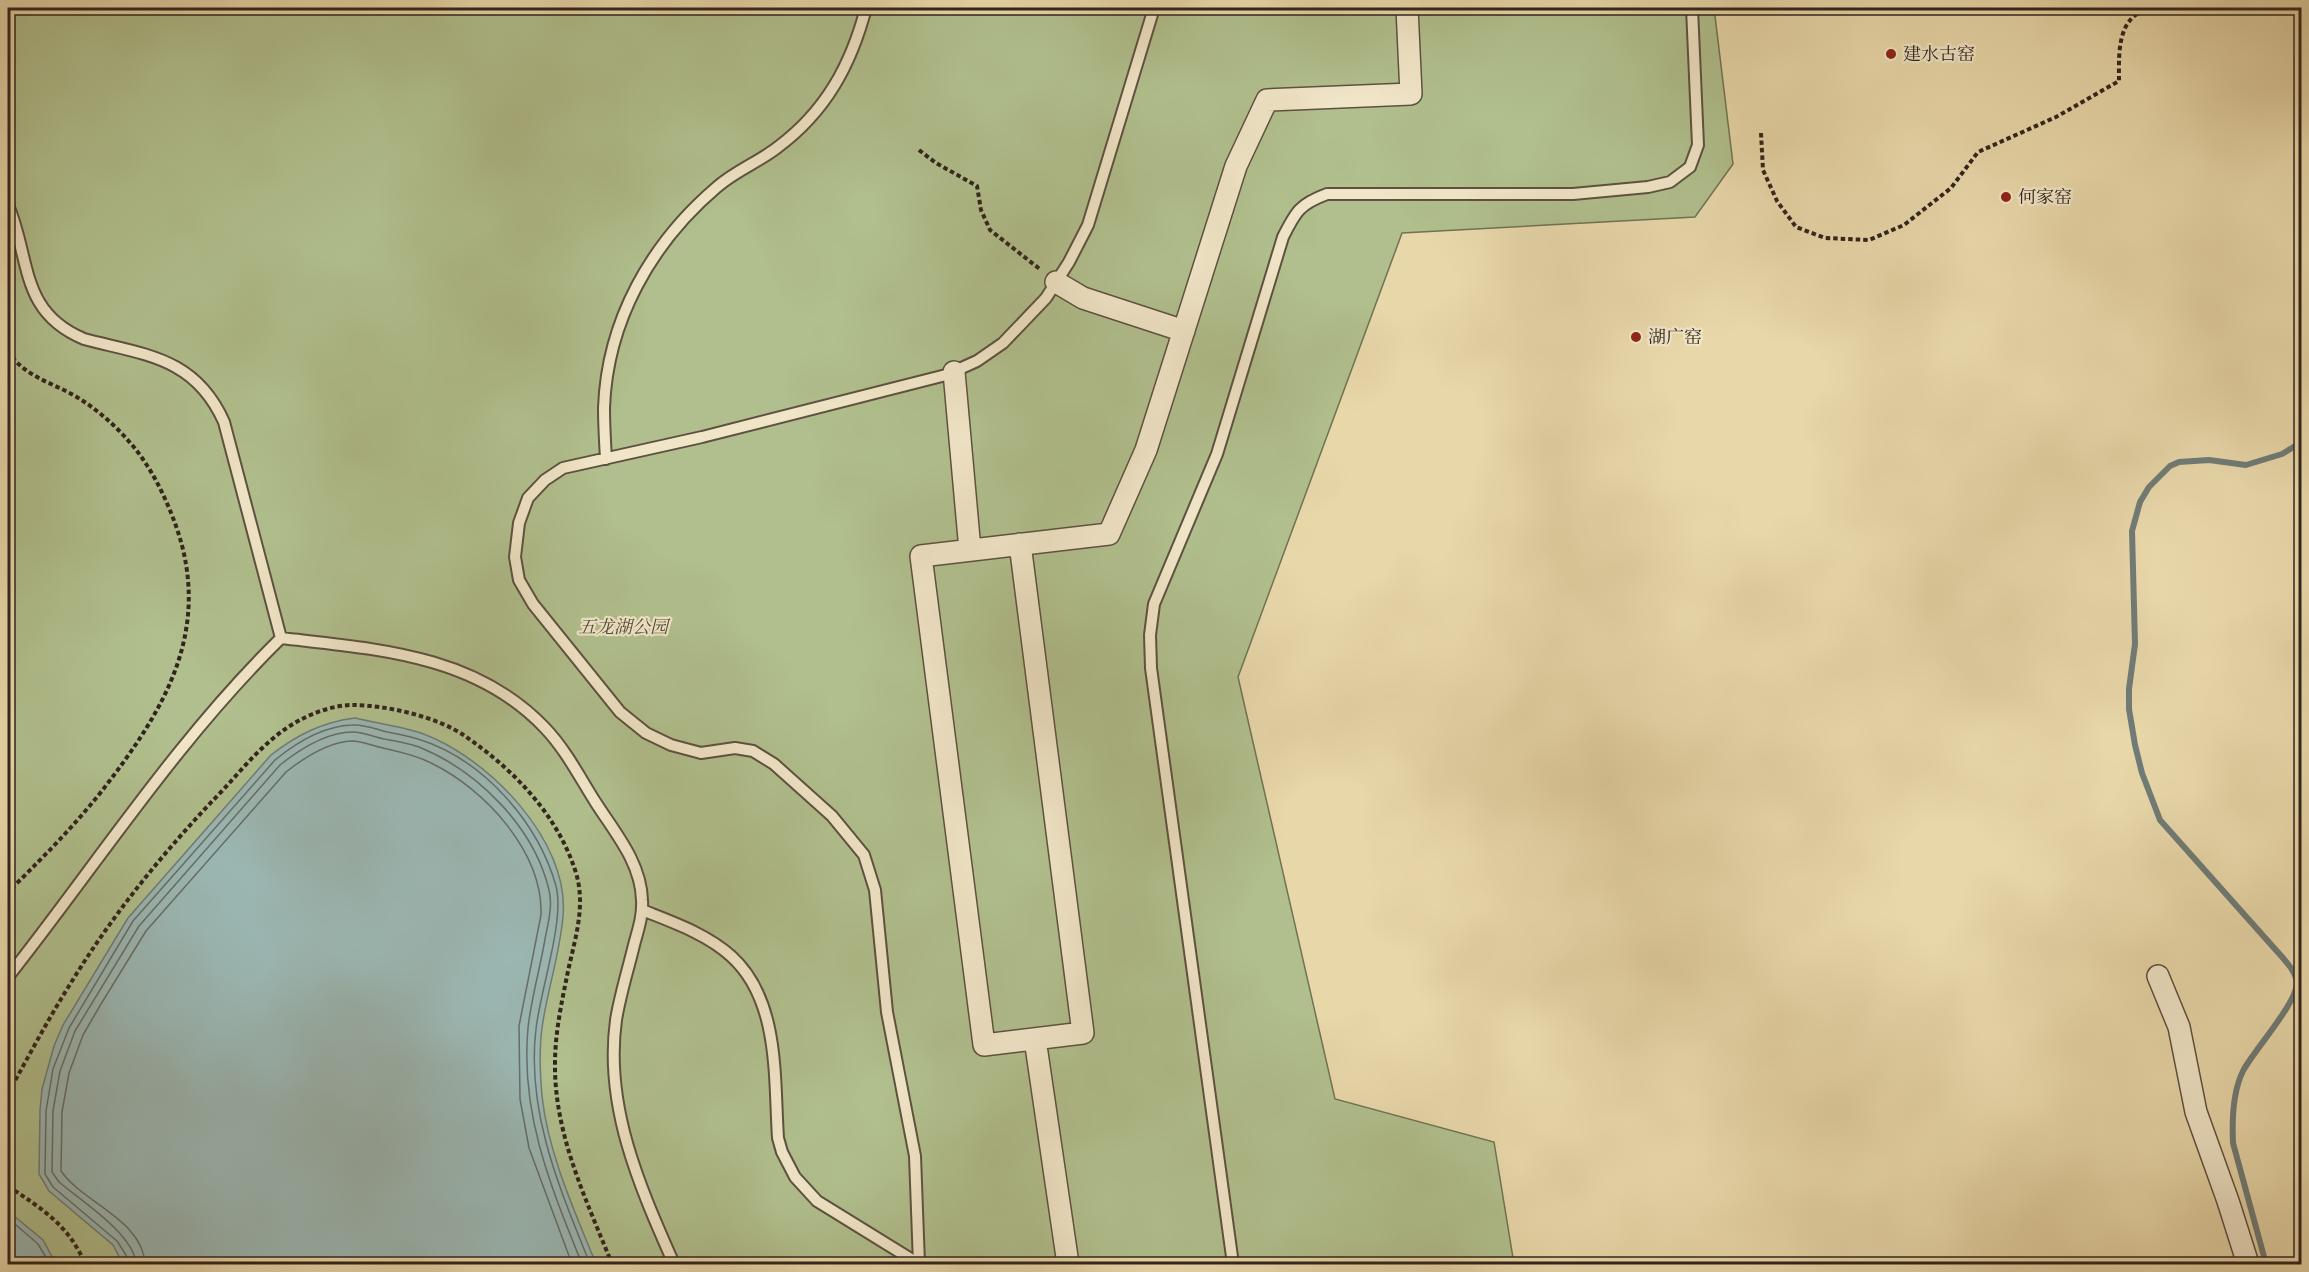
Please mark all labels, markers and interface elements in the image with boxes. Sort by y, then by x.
place label: 建水古窑 [1903,44,1975,65]
marker: 建水古窑 [1884,47,1898,61]
place label: 何家窑 [2018,187,2072,208]
marker: 何家窑 [1999,190,2013,204]
place label: 湖广窑 [1648,327,1702,348]
marker: 湖广窑 [1629,330,1643,344]
park label: 五龙湖公园 [578,617,671,638]

